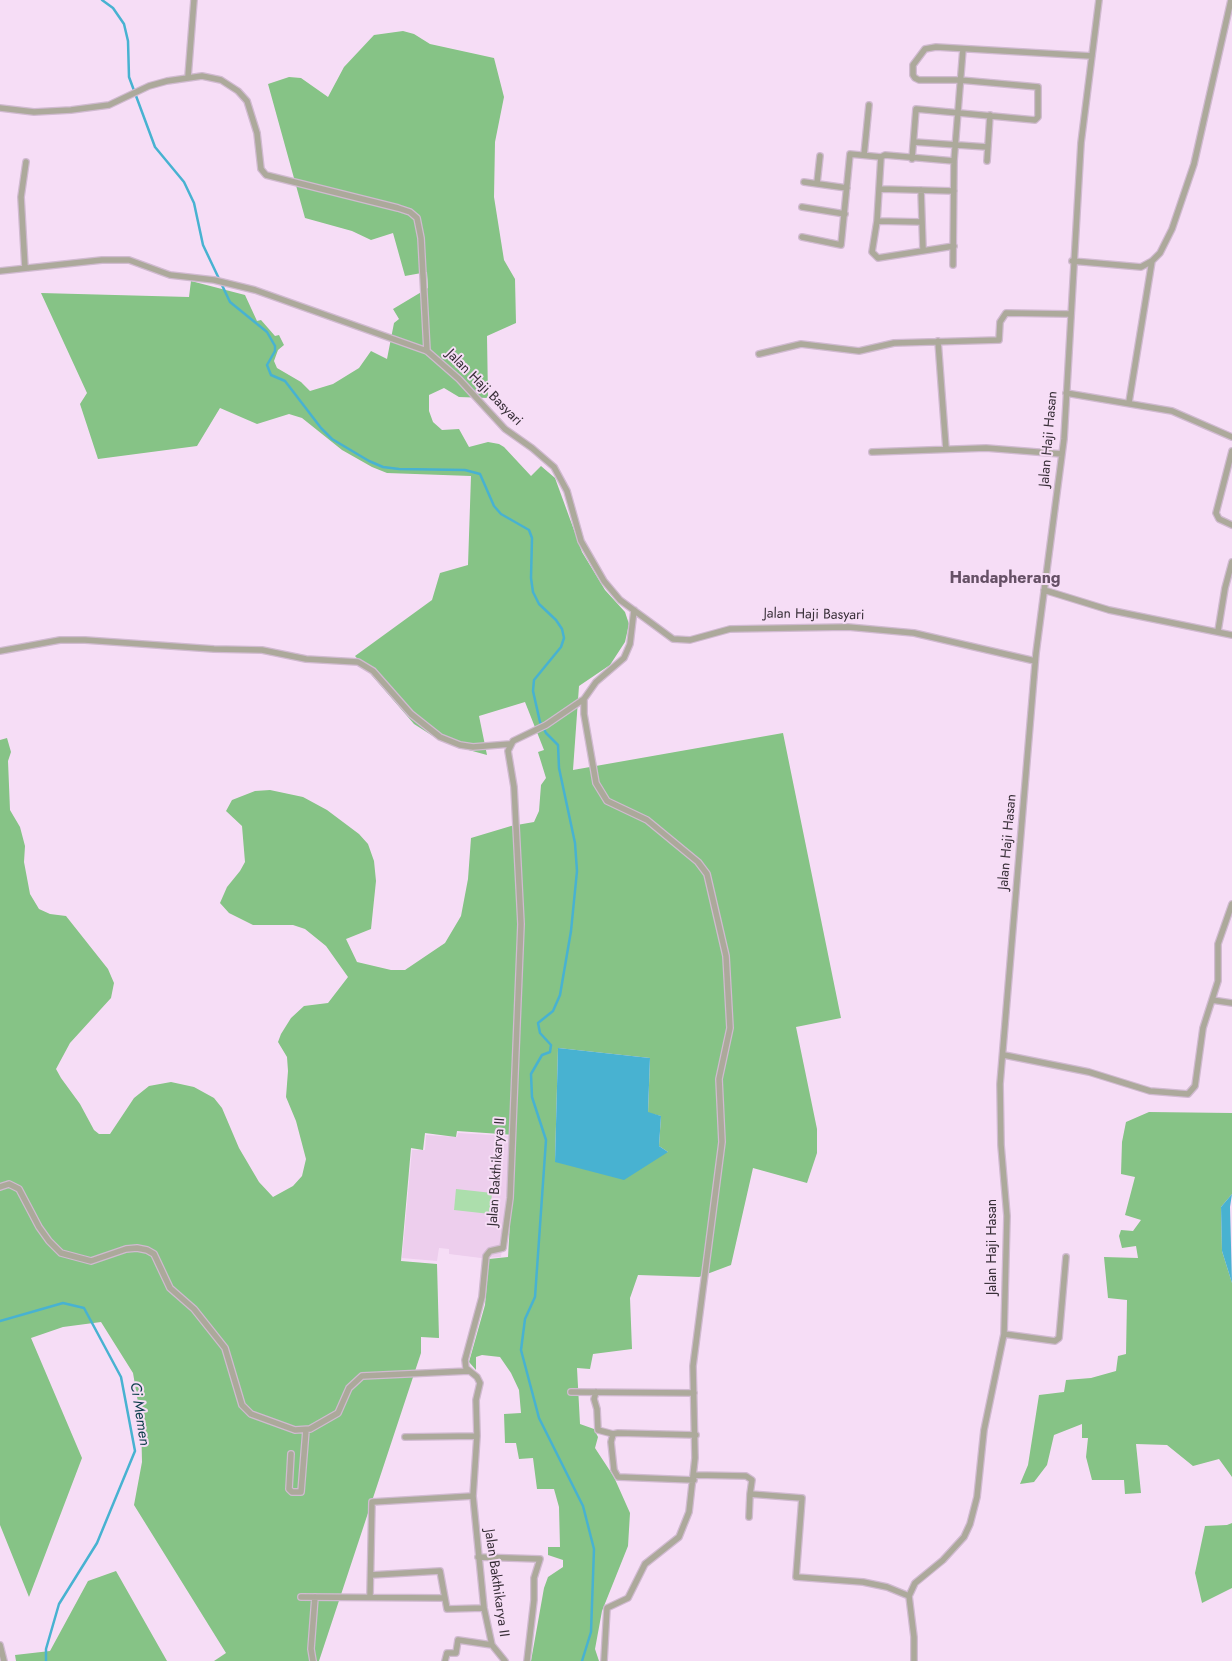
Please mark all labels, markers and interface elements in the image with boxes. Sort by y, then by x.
street label: Jalan Haji Basyari [442,346,526,430]
street label: Jalan Haji Hasan [1036,390,1062,488]
district label: Handapherang [949,569,1061,589]
street label: Jalan Haji Basyari [763,606,865,624]
street label: Jalan Haji Hasan [995,793,1021,891]
street label: Jalan Bakthikarya II [485,1117,509,1227]
street label: Jalan Haji Hasan [985,1199,1001,1295]
water label: Ci Memen [125,1381,153,1447]
street label: Jalan Bakthikarya II [480,1528,512,1638]

